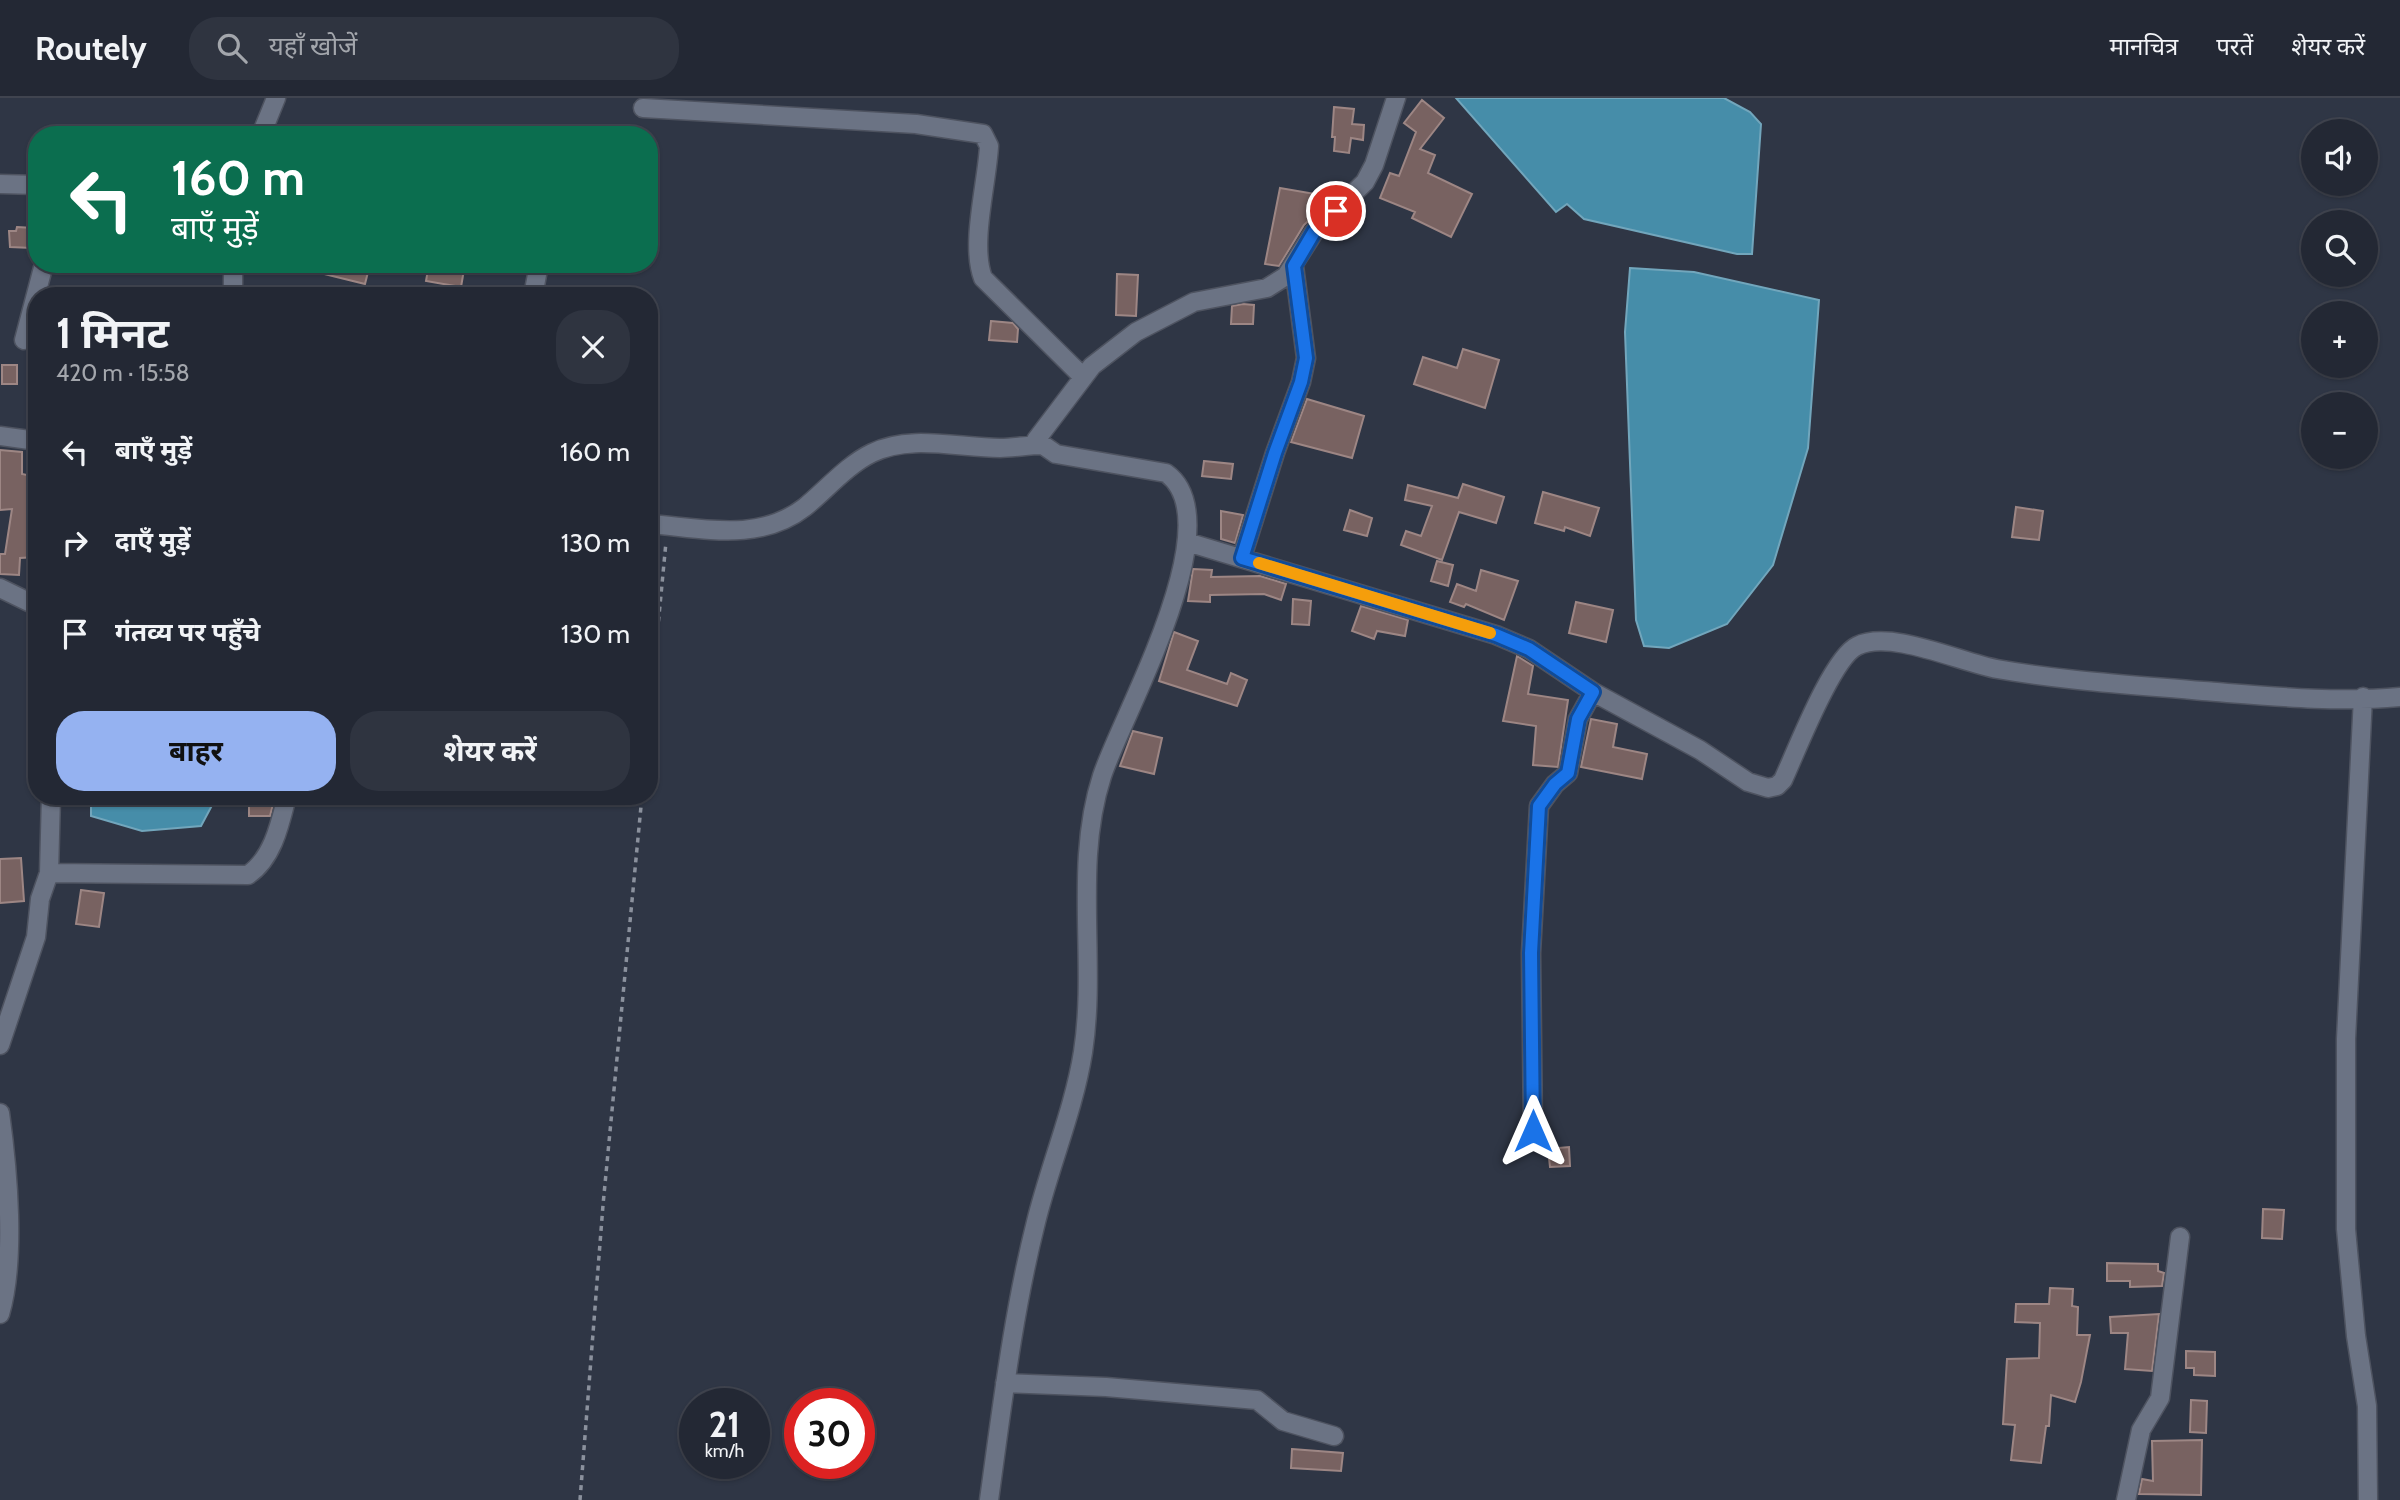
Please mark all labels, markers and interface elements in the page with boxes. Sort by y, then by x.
search box [189,17,679,80]
text: Routely [35,28,147,68]
icon: search [213,29,251,67]
text: यहाँ खोजें [269,30,357,62]
text: मानचित्र [2110,32,2178,61]
text: परतें [2216,32,2253,61]
text: शेयर करें [2291,32,2365,61]
map controls [2301,119,2378,469]
button: sound [2301,119,2378,196]
text: 160 m [171,148,305,207]
icon: left [56,154,147,245]
pin [1306,181,1366,241]
icon: arrive [1317,192,1355,230]
text: बाएँ मुड़ें [171,208,259,247]
button: search [2301,210,2378,287]
button: + [2301,301,2378,378]
text: 1 मिनट [56,307,169,359]
button: close [556,310,630,384]
text: 420 m · 15:58 [56,359,190,387]
button: − [2301,392,2378,469]
icon: left [56,433,94,471]
text: बाएँ मुड़ें [115,434,192,466]
text: 160 m [560,436,630,468]
icon: right [56,524,94,562]
text: दाएँ मुड़ें [115,525,191,557]
text: 130 m [561,527,630,559]
icon: arrive [56,615,94,653]
text: गंतव्य पर पहुँचे [115,616,260,648]
text: 130 m [561,618,630,650]
button: बाहर [56,711,336,791]
button: शेयर करें [350,711,630,791]
position arrow [1496,1094,1570,1168]
speed limit sign: 30 [784,1388,875,1479]
text: 21 [709,1403,740,1446]
text: km/h [705,1440,744,1462]

